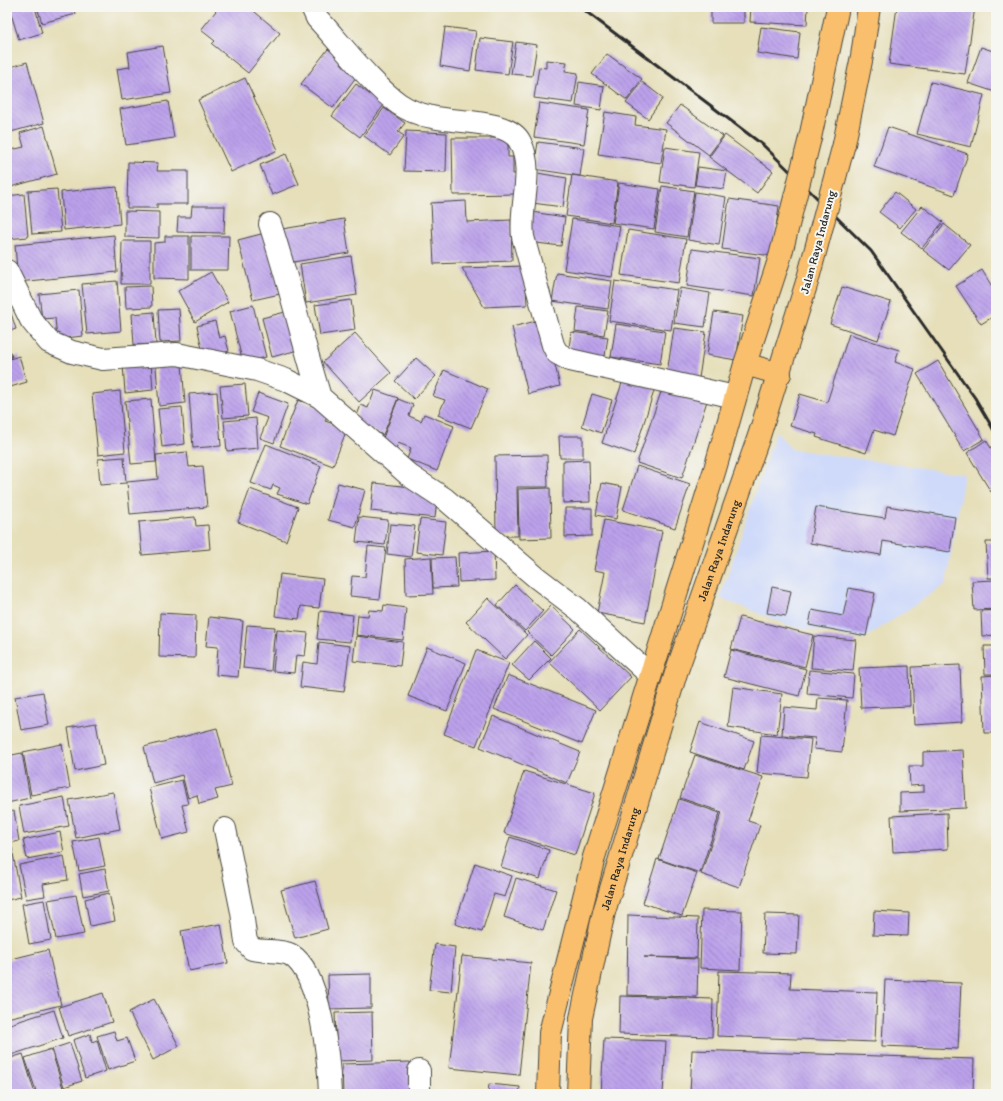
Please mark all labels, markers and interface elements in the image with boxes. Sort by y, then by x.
street label: Jalan Raya Indarung [797,188,839,295]
street label: Jalan Raya Indarung [695,497,743,603]
street label: Jalan Raya Indarung [598,805,642,912]

